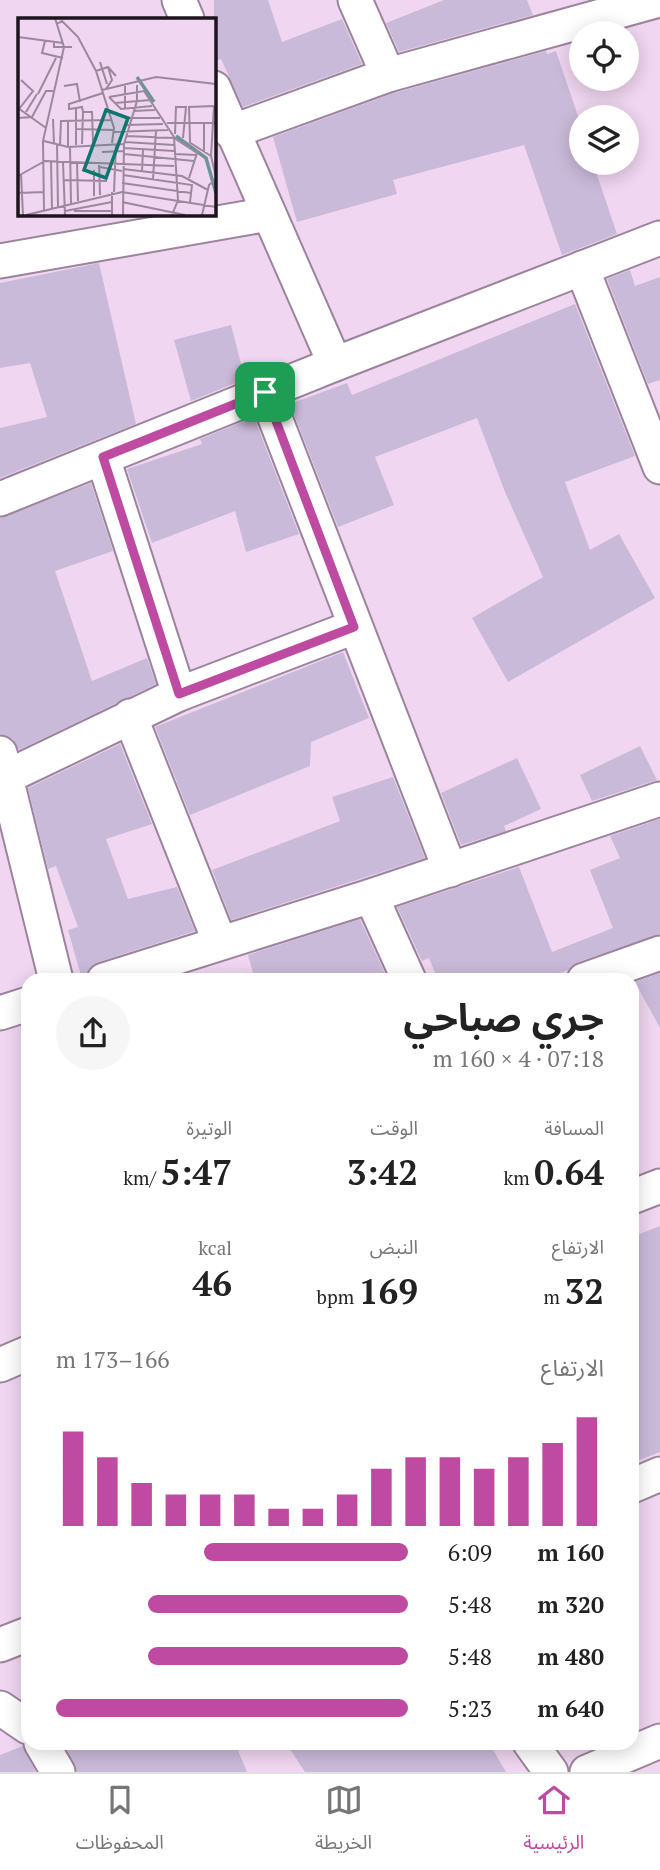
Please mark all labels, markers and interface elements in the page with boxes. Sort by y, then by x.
inset map [18,18,215,215]
map controls [569,21,639,175]
button: locate [569,21,639,91]
button: layers [569,105,639,175]
pin [235,362,295,422]
icon: arrive [246,373,284,411]
text: جري صباحي [404,992,604,1042]
button: share [56,996,130,1070]
text: 07:18 · 4 × 160 m [433,1043,604,1074]
text: الوتيرة [186,1115,232,1140]
text: الوقت [370,1115,418,1140]
text: المسافة [544,1115,604,1140]
text: 5:47 [161,1149,232,1195]
text: 3:42 [347,1149,418,1195]
text: 0.64 [534,1149,604,1195]
text: /km [123,1165,161,1190]
text: km [503,1165,534,1190]
text: النبض [370,1234,418,1259]
text: الارتفاع [552,1234,604,1259]
text: kcal [198,1235,232,1260]
text: 46 [192,1260,232,1306]
text: 169 [359,1268,418,1314]
text: 32 [564,1268,604,1314]
text: bpm [317,1284,359,1309]
text: m [543,1284,564,1309]
text: 166–173 m [56,1344,169,1375]
text: الارتفاع [541,1352,604,1383]
text: 6:09 [448,1537,492,1568]
text: 160 m [538,1537,604,1568]
text: 5:48 [448,1589,492,1620]
text: 320 m [538,1589,604,1620]
text: 5:48 [448,1641,492,1672]
text: 480 m [538,1641,604,1672]
text: 5:23 [448,1693,492,1724]
text: 640 m [538,1693,604,1724]
tab: المحفوظات [76,1781,164,1863]
tab: الخريطة [315,1781,372,1863]
tab: الرئيسية [523,1781,584,1863]

